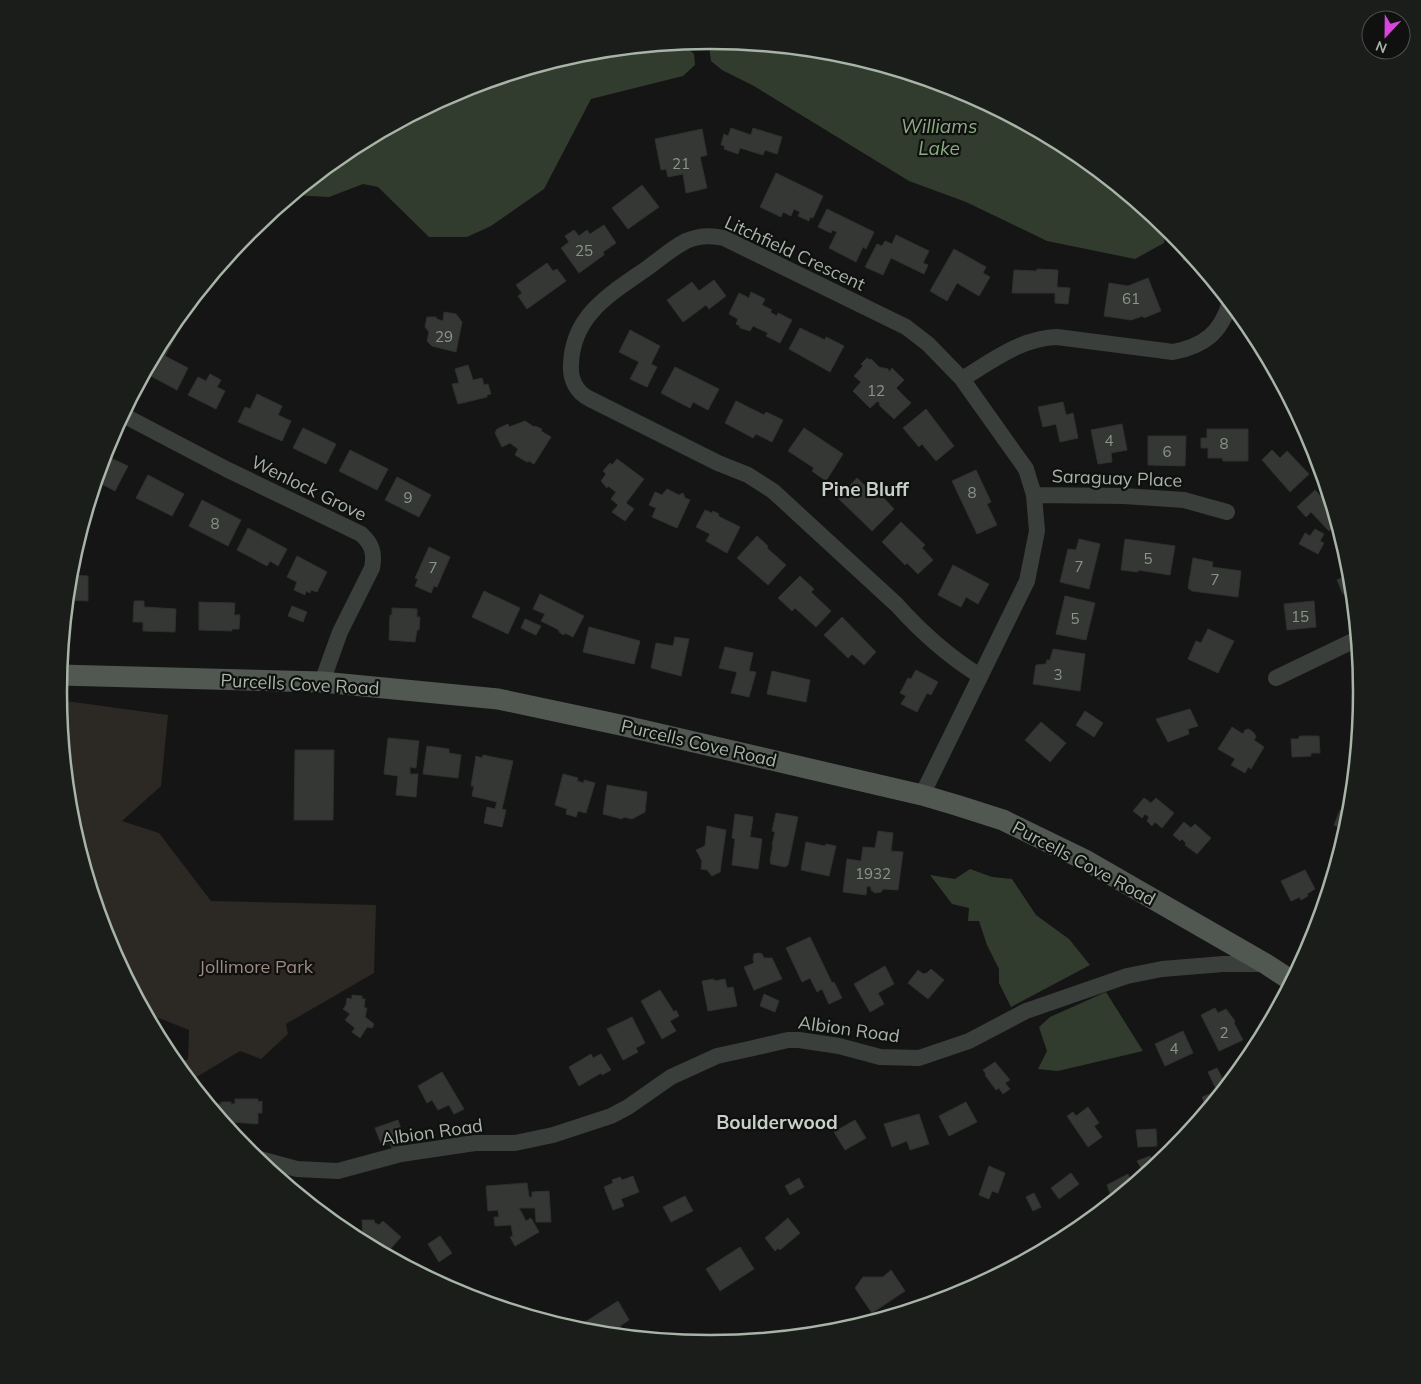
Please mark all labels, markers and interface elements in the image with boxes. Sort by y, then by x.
north arrow [1361,10,1411,60]
text: N [1373,37,1389,57]
water label: Williams Lake [901,114,977,160]
house number: 21 [672,154,690,173]
street label: Litchfield Crescent [721,210,869,296]
house number: 25 [575,241,593,260]
house number: 61 [1122,289,1140,308]
house number: 29 [435,327,453,346]
house number: 12 [867,381,885,400]
house number: 4 [1104,431,1114,450]
house number: 8 [1219,434,1229,453]
house number: 6 [1162,442,1172,461]
street label: Wenlock Grove [247,450,371,526]
street label: Saraguay Place [1051,464,1183,492]
district label: Pine Bluff [821,477,910,501]
house number: 8 [967,483,977,502]
house number: 9 [403,488,413,507]
house number: 8 [210,514,220,533]
house number: 5 [1143,549,1153,568]
house number: 7 [1074,557,1084,576]
house number: 7 [428,558,438,577]
house number: 7 [1210,570,1220,589]
house number: 15 [1291,607,1309,626]
house number: 5 [1070,609,1080,628]
house number: 3 [1053,665,1063,684]
street label: Purcells Cove Road [220,668,380,700]
street label: Purcells Cove Road [619,714,779,772]
street label: Purcells Cove Road [1008,816,1160,910]
house number: 1932 [855,864,891,883]
park label: Jollimore Park [199,955,314,978]
street label: Albion Road [797,1010,901,1048]
house number: 2 [1219,1023,1229,1042]
house number: 4 [1169,1039,1179,1058]
district label: Boulderwood [716,1110,838,1134]
street label: Albion Road [380,1113,484,1151]

